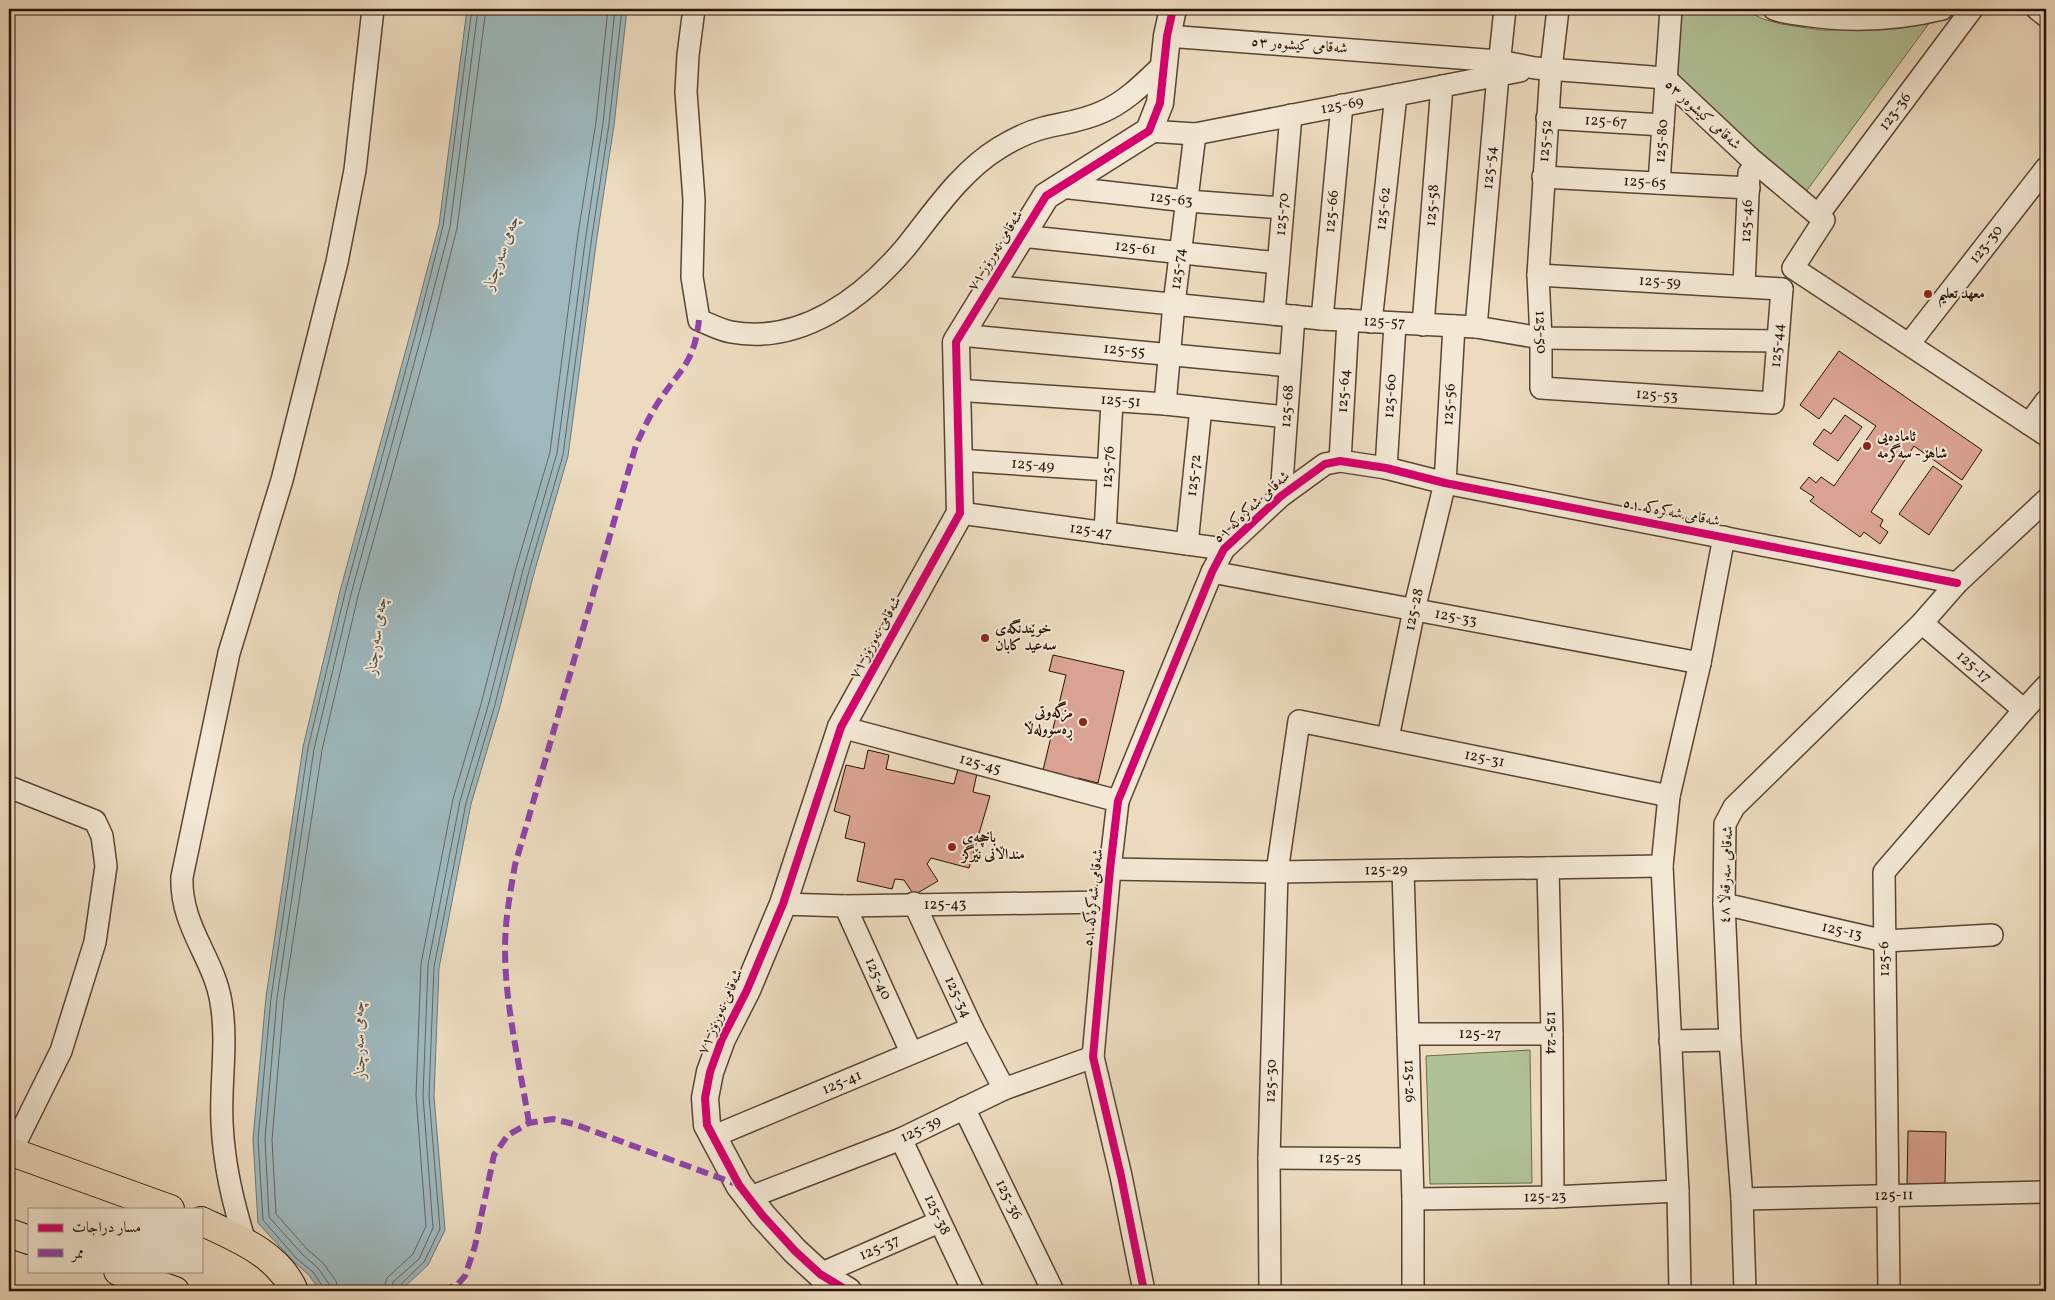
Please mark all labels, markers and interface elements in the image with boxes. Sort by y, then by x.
street label: شەقامی کیشوەر ٥٣ [1250,32,1348,60]
street label: شەقامی کیشوەر ٥٣ [1659,75,1745,155]
street label: 123-36 [1874,88,1916,135]
street label: 125-69 [1319,91,1366,120]
street label: 125-67 [1584,110,1628,133]
street label: 125-80 [1650,118,1674,164]
street label: 125-52 [1534,119,1558,163]
street label: 125-54 [1478,145,1502,190]
street label: 125-65 [1623,171,1667,194]
street label: 125-58 [1420,183,1445,227]
street label: 125-63 [1149,186,1193,212]
street label: 125-62 [1371,186,1396,231]
street label: 125-66 [1320,189,1345,234]
street label: 125-70 [1270,192,1295,237]
street label: 125-46 [1735,199,1758,243]
street label: شەقامی نەورۆز ٧١ [963,207,1029,295]
water label: چەمی سەرچنار [478,212,526,295]
street label: 123-30 [1965,221,2008,268]
street label: 125-61 [1114,235,1157,261]
street label: 125-74 [1165,246,1191,291]
street label: 125-59 [1638,270,1682,294]
place label: معهد تعليم [1938,284,1985,308]
marker: معهد تعليم [1922,288,1934,300]
street label: 125-50 [1529,310,1552,354]
street label: 125-57 [1363,311,1406,334]
street label: 125-44 [1765,322,1790,369]
street label: 125-55 [1102,338,1146,363]
street label: 125-64 [1332,369,1356,414]
street label: 125-60 [1379,373,1402,419]
street label: 125-56 [1438,383,1461,426]
street label: 125-68 [1275,384,1300,428]
street label: 125-53 [1635,384,1679,407]
street label: 125-51 [1100,389,1142,413]
place label: ئامادەیی شاهۆ - سەگرمە [1876,427,1947,465]
marker: ئامادەیی شاهۆ - سەگرمە [1861,440,1873,452]
street label: 125-76 [1097,445,1120,489]
street label: 125-49 [1011,453,1055,477]
street label: 125-72 [1181,453,1207,498]
street label: شەقامی شەکرەکە ٥١ [1209,467,1295,549]
street label: شەقامی شەکرەکە ٥١ [1621,493,1721,533]
street label: 125-47 [1068,518,1113,544]
street label: 125-28 [1399,586,1429,633]
street label: شەقامی نەورۆز ٧١ [845,593,907,683]
water label: چەمی سەرچنار [361,596,393,677]
street label: 125-33 [1433,603,1479,632]
place label: خوێندنگەی سەعید کابان [995,618,1057,657]
marker: خوێندنگەی سەعید کابان [979,632,991,644]
street label: 125-17 [1952,646,1996,688]
place label: مزگەوتی ڕەسوولەڵا [1024,701,1073,742]
marker: مزگەوتی ڕەسوولەڵا [1077,716,1089,728]
street label: 125-31 [1462,744,1507,773]
street label: 125-45 [957,749,1003,780]
street label: شەقامی سەرقەڵا ٤٨ [1715,825,1739,925]
place label: باخچەی منداڵانی نێرگز [960,828,1025,866]
marker: باخچەی منداڵانی نێرگز [946,841,958,853]
street label: شەقامی شەکرەکە ٥١ [1078,848,1110,948]
street label: 125-29 [1364,859,1408,881]
street label: 125-43 [923,894,966,915]
street label: 125-13 [1820,916,1864,946]
street label: 125-6 [1874,941,1896,977]
street label: 125-40 [859,954,897,1003]
street label: شەقامی نەورۆز ٧١ [693,966,749,1058]
street label: 125-34 [939,973,977,1022]
water label: چەمی سەرچنار [348,1001,372,1080]
street label: 125-24 [1541,1011,1563,1055]
street label: 125-27 [1459,1024,1501,1045]
street label: 125-30 [1260,1059,1282,1103]
street label: 125-26 [1398,1059,1421,1103]
street label: 125-41 [819,1065,865,1100]
street label: 125-39 [897,1111,945,1148]
street label: 125-25 [1319,1148,1361,1169]
street label: 125-36 [990,1176,1027,1224]
street label: 125-11 [1874,1185,1914,1206]
street label: 125-23 [1523,1186,1567,1208]
street label: 125-38 [918,1191,956,1239]
legend [28,1208,202,1272]
text: مسار دراجات [72,1218,141,1239]
street label: 125-37 [856,1230,903,1266]
text: ممر [70,1244,84,1265]

